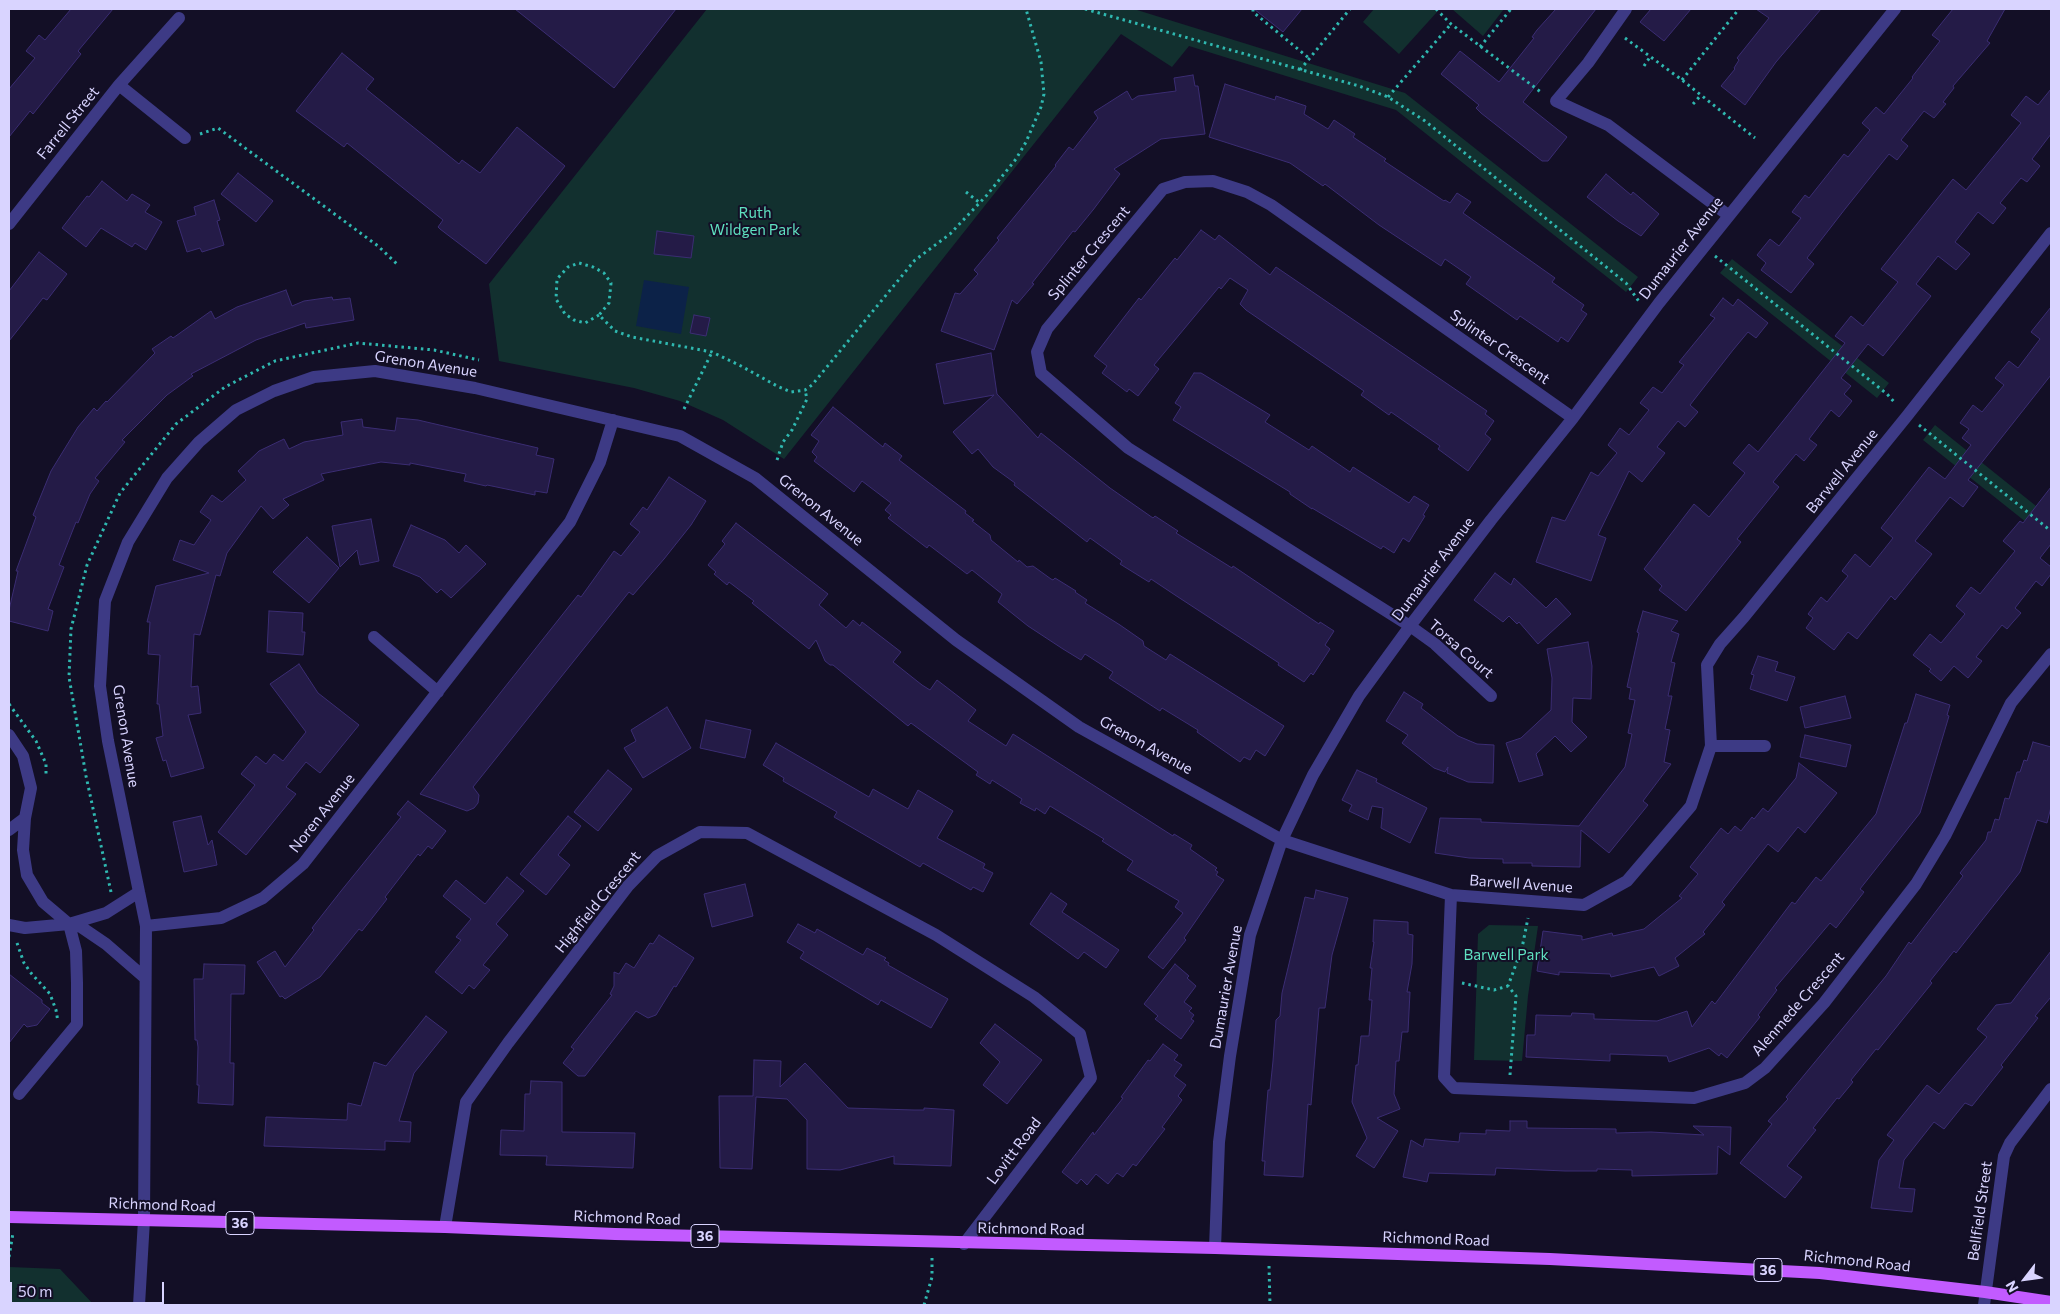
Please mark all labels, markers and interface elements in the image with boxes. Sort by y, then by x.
street label: Farrell Street [33,83,103,163]
street label: Dumaurier Avenue [1635,193,1727,303]
street label: Splinter Crescent [1044,202,1134,304]
park label: Ruth Wildgen Park [710,204,800,239]
street label: Splinter Crescent [1447,306,1553,388]
street label: Grenon Avenue [373,347,479,381]
street label: Barwell Avenue [1802,425,1882,517]
street label: Grenon Avenue [775,470,867,550]
street label: Dumaurier Avenue [1388,514,1478,624]
street label: Torsa Court [1425,616,1497,682]
street label: Grenon Avenue [109,683,143,789]
street label: Grenon Avenue [1096,712,1196,778]
street label: Noren Avenue [286,770,358,856]
street label: Highfield Crescent [551,847,645,957]
street label: Barwell Avenue [1469,871,1573,897]
street label: Dumaurier Avenue [1206,924,1246,1050]
park label: Barwell Park [1463,946,1549,964]
street label: Alenmede Crescent [1748,948,1848,1060]
street label: Lovitt Road [983,1114,1045,1188]
street label: Bellfield Street [1964,1160,1996,1262]
street label: Richmond Road [108,1194,216,1216]
street label: Richmond Road [573,1207,681,1229]
road number: 36 [226,1212,254,1234]
street label: Richmond Road [977,1219,1085,1239]
road number: 36 [691,1224,719,1248]
street label: Richmond Road [1382,1228,1490,1250]
street label: Richmond Road [1803,1246,1911,1276]
north arrow [2000,1254,2050,1304]
road number: 36 [1754,1258,1782,1282]
scale bar [12,1272,166,1304]
text: N [2002,1278,2022,1296]
text: 50 m [18,1282,52,1300]

